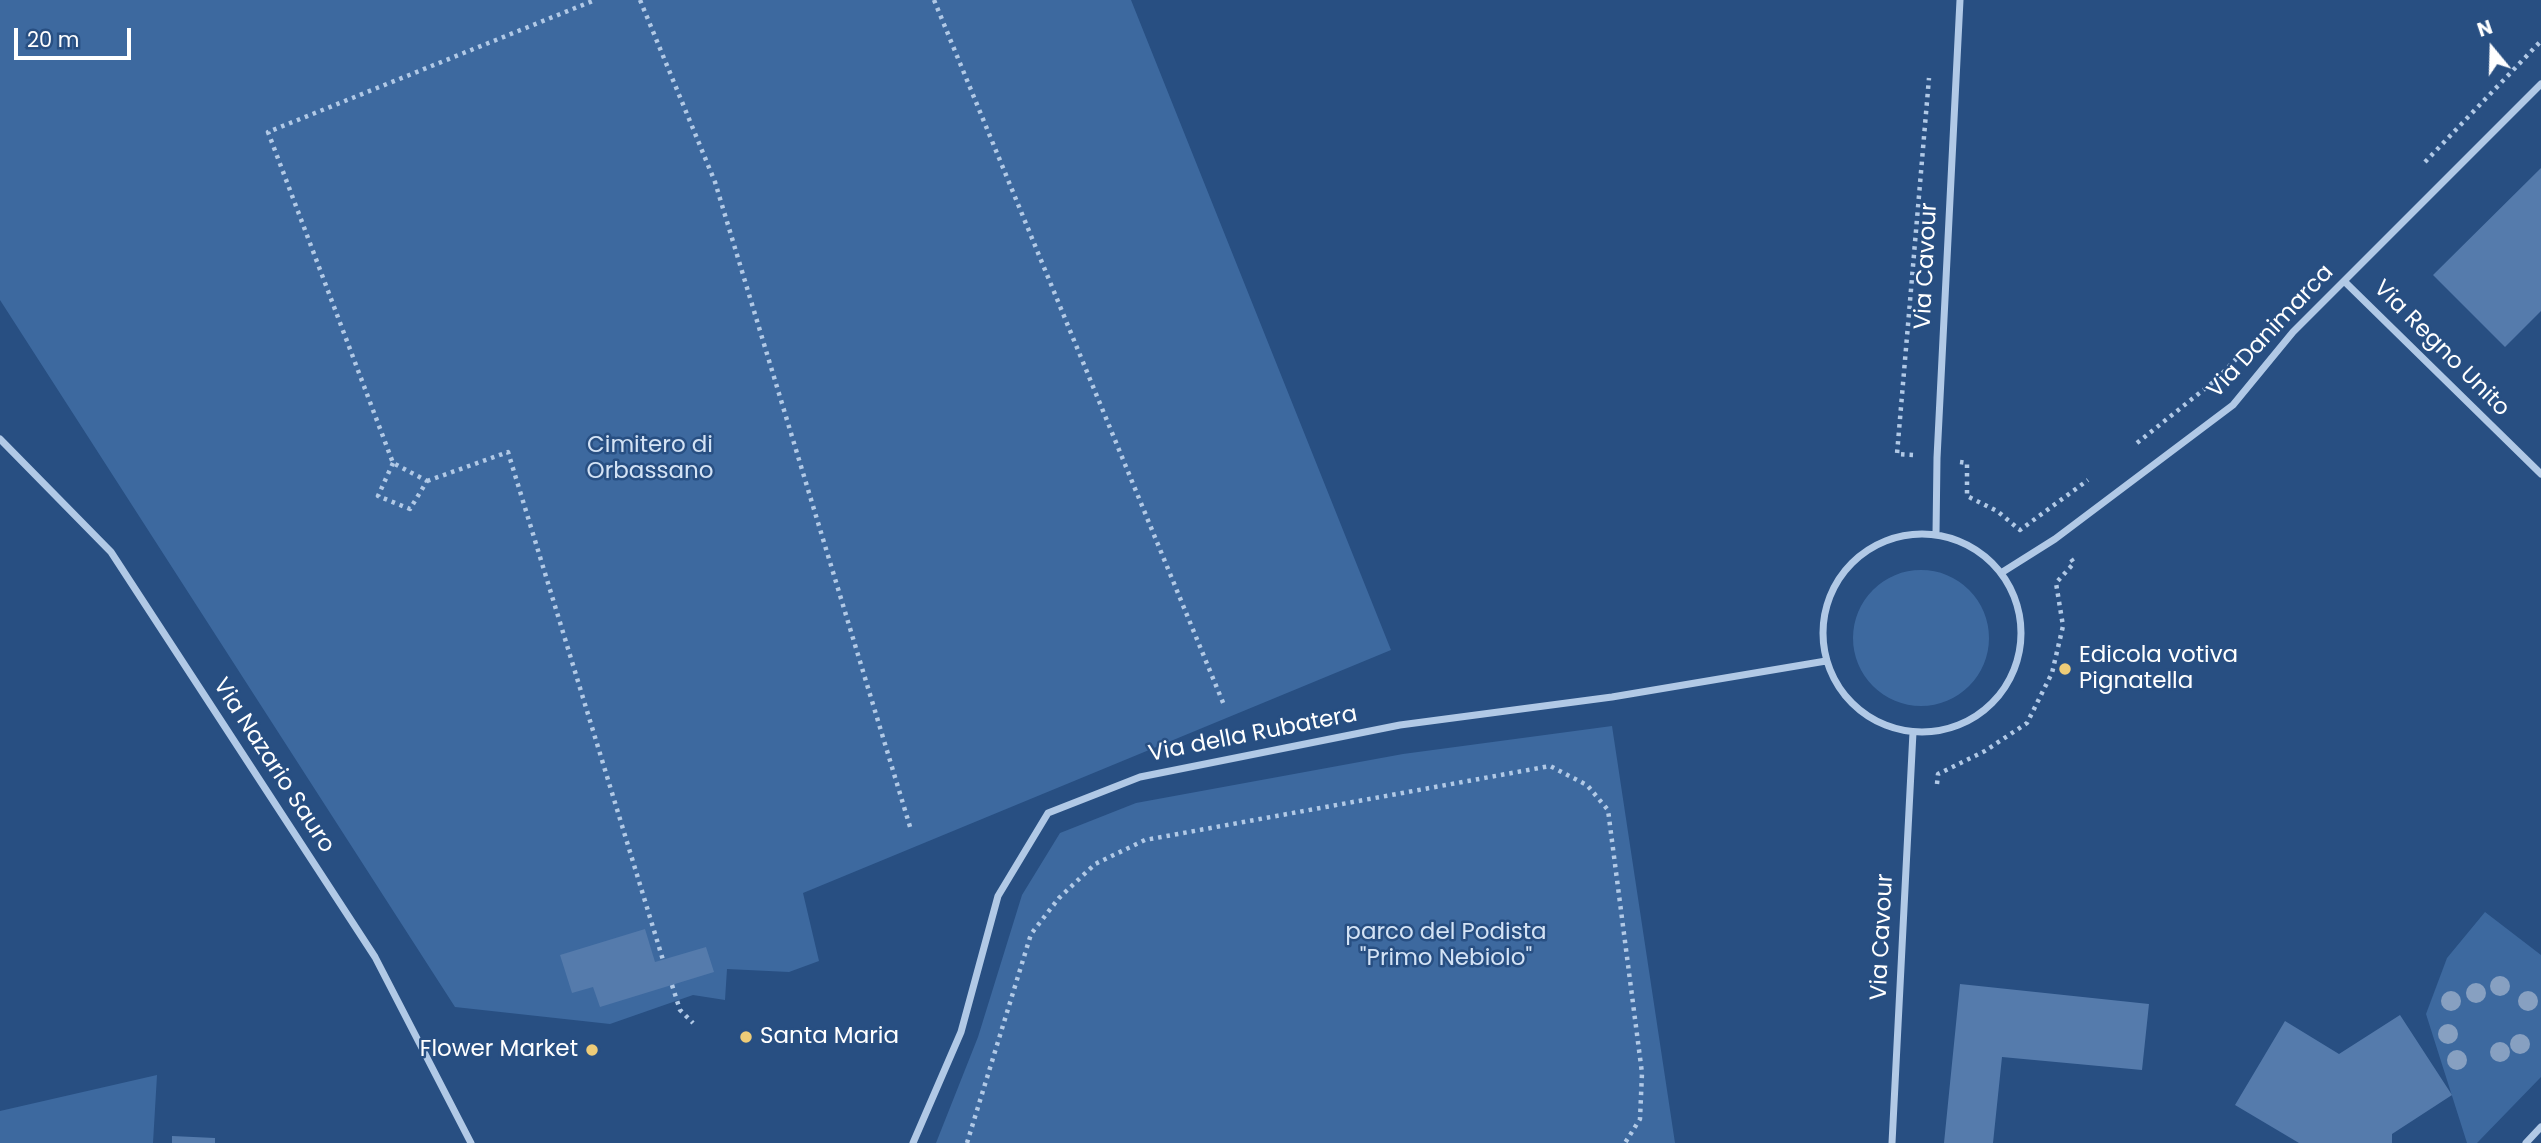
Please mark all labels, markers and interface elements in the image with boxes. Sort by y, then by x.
scale bar [18,14,135,58]
north arrow [2457,14,2527,84]
text: N [2474,14,2496,44]
text: 20 m [27,25,80,54]
street label: Via Cavour [1910,202,1944,330]
street label: Via Danimarca [2202,260,2340,404]
street label: Via Regno Unito [2367,275,2515,423]
park label: Cimitero di Orbassano [587,432,713,486]
place label: Edicola votiva Pignatella [2079,642,2238,696]
marker: Edicola votiva Pignatella [2057,661,2073,677]
street label: Via Nazario Sauro [206,673,340,859]
street label: Via della Rubatera [1146,701,1360,769]
street label: Via Cavour [1866,873,1900,1001]
park label: parco del Podista "Primo Nebiolo" [1345,919,1547,973]
place label: Santa Maria [760,1023,899,1051]
marker: Santa Maria [738,1029,754,1045]
place label: Flower Market [420,1036,578,1064]
marker: Flower Market [584,1042,600,1058]

